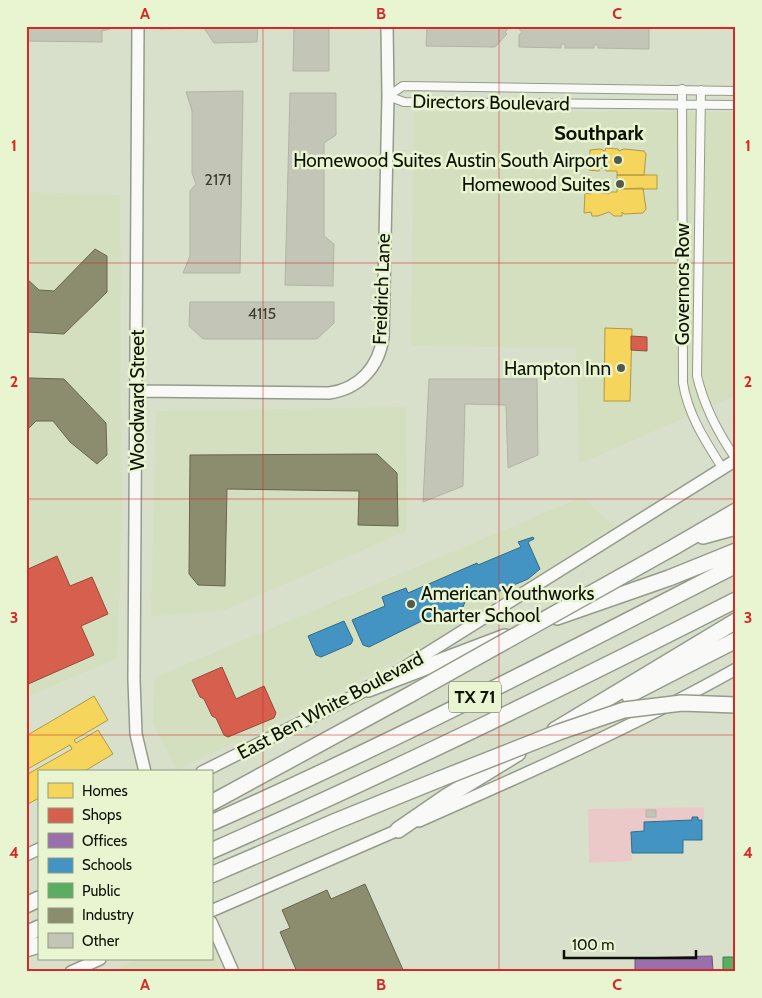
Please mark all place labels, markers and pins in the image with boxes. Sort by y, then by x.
place label: Homewood Suites Austin South Airport [293,149,609,172]
marker: Homewood Suites Austin South Airport [612,154,624,166]
place label: Homewood Suites [462,173,610,196]
marker: Homewood Suites [614,178,626,190]
place label: Hampton Inn [504,357,611,380]
marker: Hampton Inn [615,362,627,374]
place label: American Youthworks Charter School [421,582,595,627]
marker: American Youthworks Charter School [405,598,417,610]

